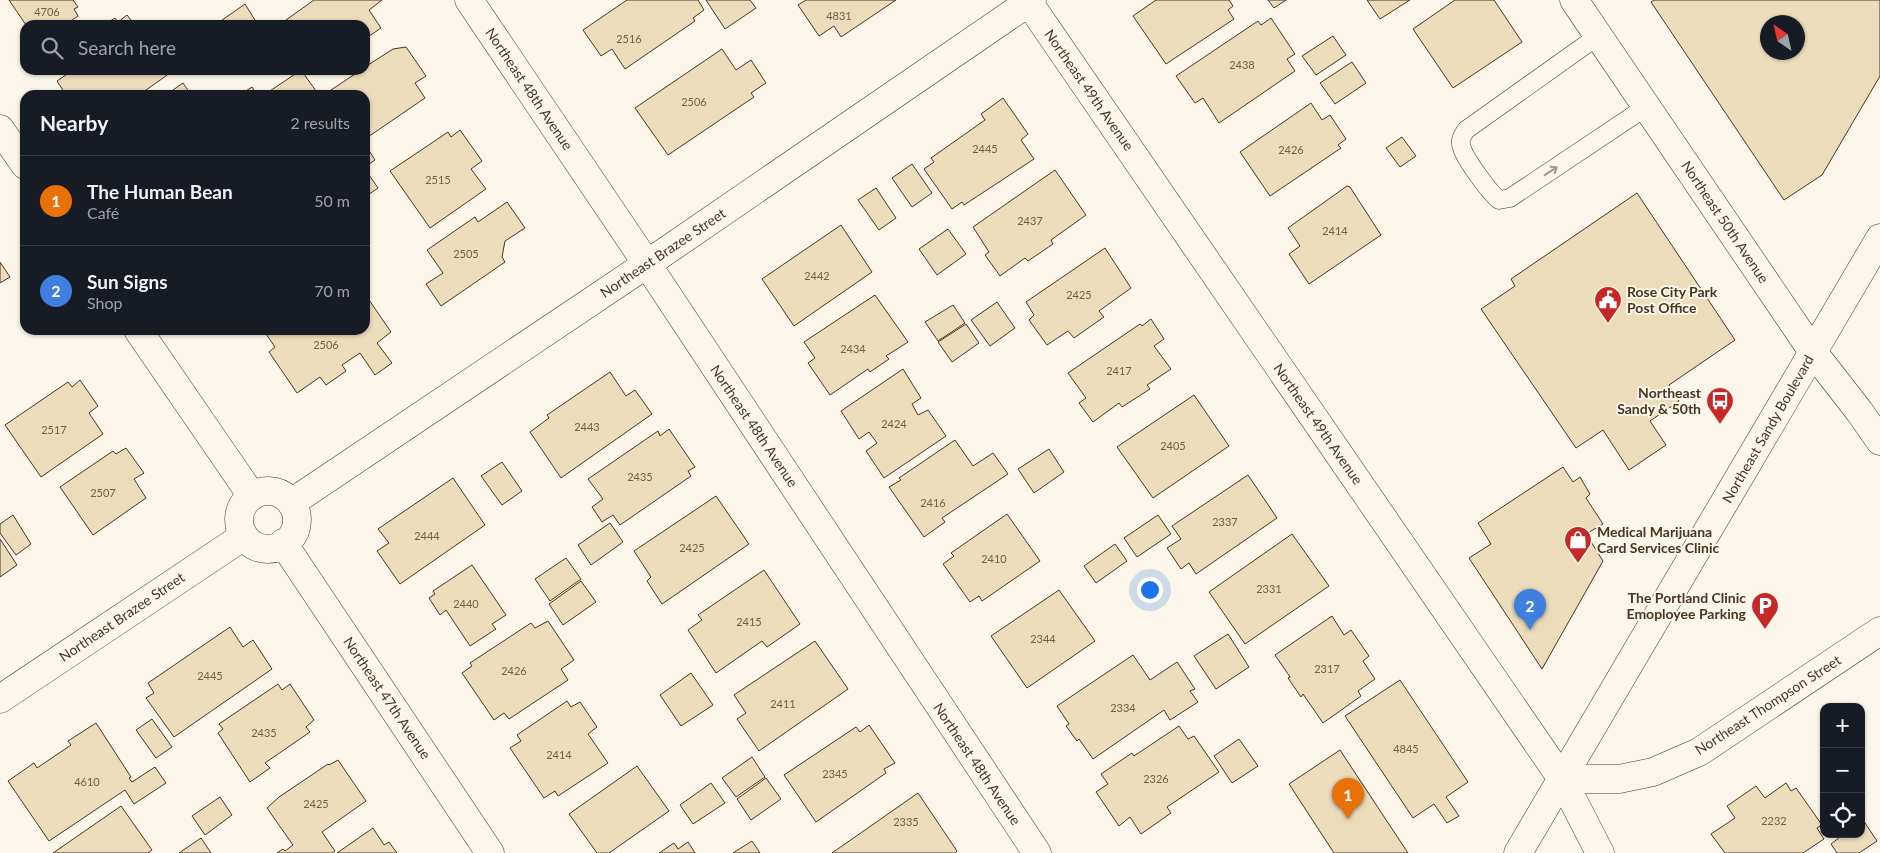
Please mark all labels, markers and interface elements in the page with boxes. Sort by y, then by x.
house number: 4706 [34,5,60,18]
house number: 4831 [826,9,852,22]
north arrow [1760,15,1805,60]
search box [20,20,370,75]
street label: Northeast 48th Avenue [482,24,577,153]
street label: Northeast 49th Avenue [1041,26,1138,154]
house number: 2516 [616,32,642,45]
icon: search [38,34,66,62]
text: Search here [78,36,176,59]
house number: 2438 [1229,58,1255,71]
house number: 2506 [681,95,707,108]
text: Nearby [40,110,108,135]
text: 2 results [290,113,350,132]
house number: 2445 [972,142,998,155]
house number: 2426 [1278,143,1304,156]
street label: Northeast 50th Avenue [1678,157,1773,286]
one-way arrow [1543,165,1557,175]
house number: 2515 [425,173,451,186]
text: The Human Bean [87,180,233,203]
text: 1 [51,191,61,210]
text: 50 m [314,191,350,210]
text: Café [87,203,119,222]
street label: Northeast Brazee Street [597,204,729,301]
house number: 2437 [1017,214,1043,227]
house number: 2414 [1322,224,1348,237]
house number: 2505 [453,247,479,260]
house number: 2442 [804,269,830,282]
text: Sun Signs [87,270,168,293]
text: 2 [51,281,61,300]
text: 70 m [314,281,350,300]
place label: Rose City Park Post Office [1627,283,1718,316]
public building icon: Rose City Park Post Office [1593,285,1623,324]
house number: 2425 [1066,288,1092,301]
text: Shop [87,293,123,312]
house number: 2506 [313,338,339,351]
house number: 2434 [840,342,866,355]
street label: Northeast Sandy Boulevard [1718,352,1817,506]
street label: Northeast 49th Avenue [1270,360,1367,488]
street label: Northeast 48th Avenue [707,361,802,490]
house number: 2417 [1106,364,1132,377]
place label: Northeast Sandy & 50th [1617,384,1702,417]
bus stop icon: Northeast Sandy & 50th [1705,386,1735,425]
house number: 2424 [881,417,907,430]
house number: 2443 [574,420,600,433]
house number: 2517 [41,423,67,436]
house number: 2405 [1160,439,1186,452]
house number: 2435 [627,470,653,483]
house number: 2507 [90,486,116,499]
house number: 2416 [920,496,946,509]
house number: 2337 [1212,515,1238,528]
place label: Medical Marijuana Card Services Clinic [1597,523,1719,556]
shop icon: Medical Marijuana Card Services Clinic [1563,525,1593,564]
house number: 2444 [414,529,440,542]
house number: 2425 [679,541,705,554]
house number: 2410 [981,552,1007,565]
street label: Northeast Brazee Street [56,568,188,665]
your location [1137,577,1163,603]
house number: 2331 [1256,582,1282,595]
pin: 2 [1514,589,1546,630]
place label: The Portland Clinic Emoployee Parking [1626,589,1747,622]
parking icon: The Portland Clinic Emoployee Parking [1750,591,1780,630]
house number: 2440 [453,597,479,610]
house number: 2415 [736,615,762,628]
house number: 2344 [1030,632,1056,645]
street label: Northeast 47th Avenue [340,633,435,762]
street label: Northeast Thompson Street [1692,651,1844,758]
house number: 2317 [1314,662,1340,675]
house number: 2426 [501,664,527,677]
house number: 2445 [197,669,223,682]
house number: 2411 [770,697,796,710]
street label: Northeast 48th Avenue [930,699,1025,828]
house number: 2334 [1110,701,1136,714]
map controls [1820,703,1865,838]
button: + [1820,703,1865,748]
house number: 2435 [251,726,277,739]
house number: 4845 [1393,742,1419,755]
house number: 2414 [546,748,572,761]
button: − [1820,748,1865,793]
house number: 2345 [822,767,848,780]
house number: 2326 [1143,772,1169,785]
house number: 4610 [74,775,100,788]
pin: 1 [1332,778,1364,819]
button: locate [1820,793,1865,838]
house number: 2425 [303,797,329,810]
house number: 2232 [1761,814,1787,827]
house number: 2335 [893,815,919,828]

